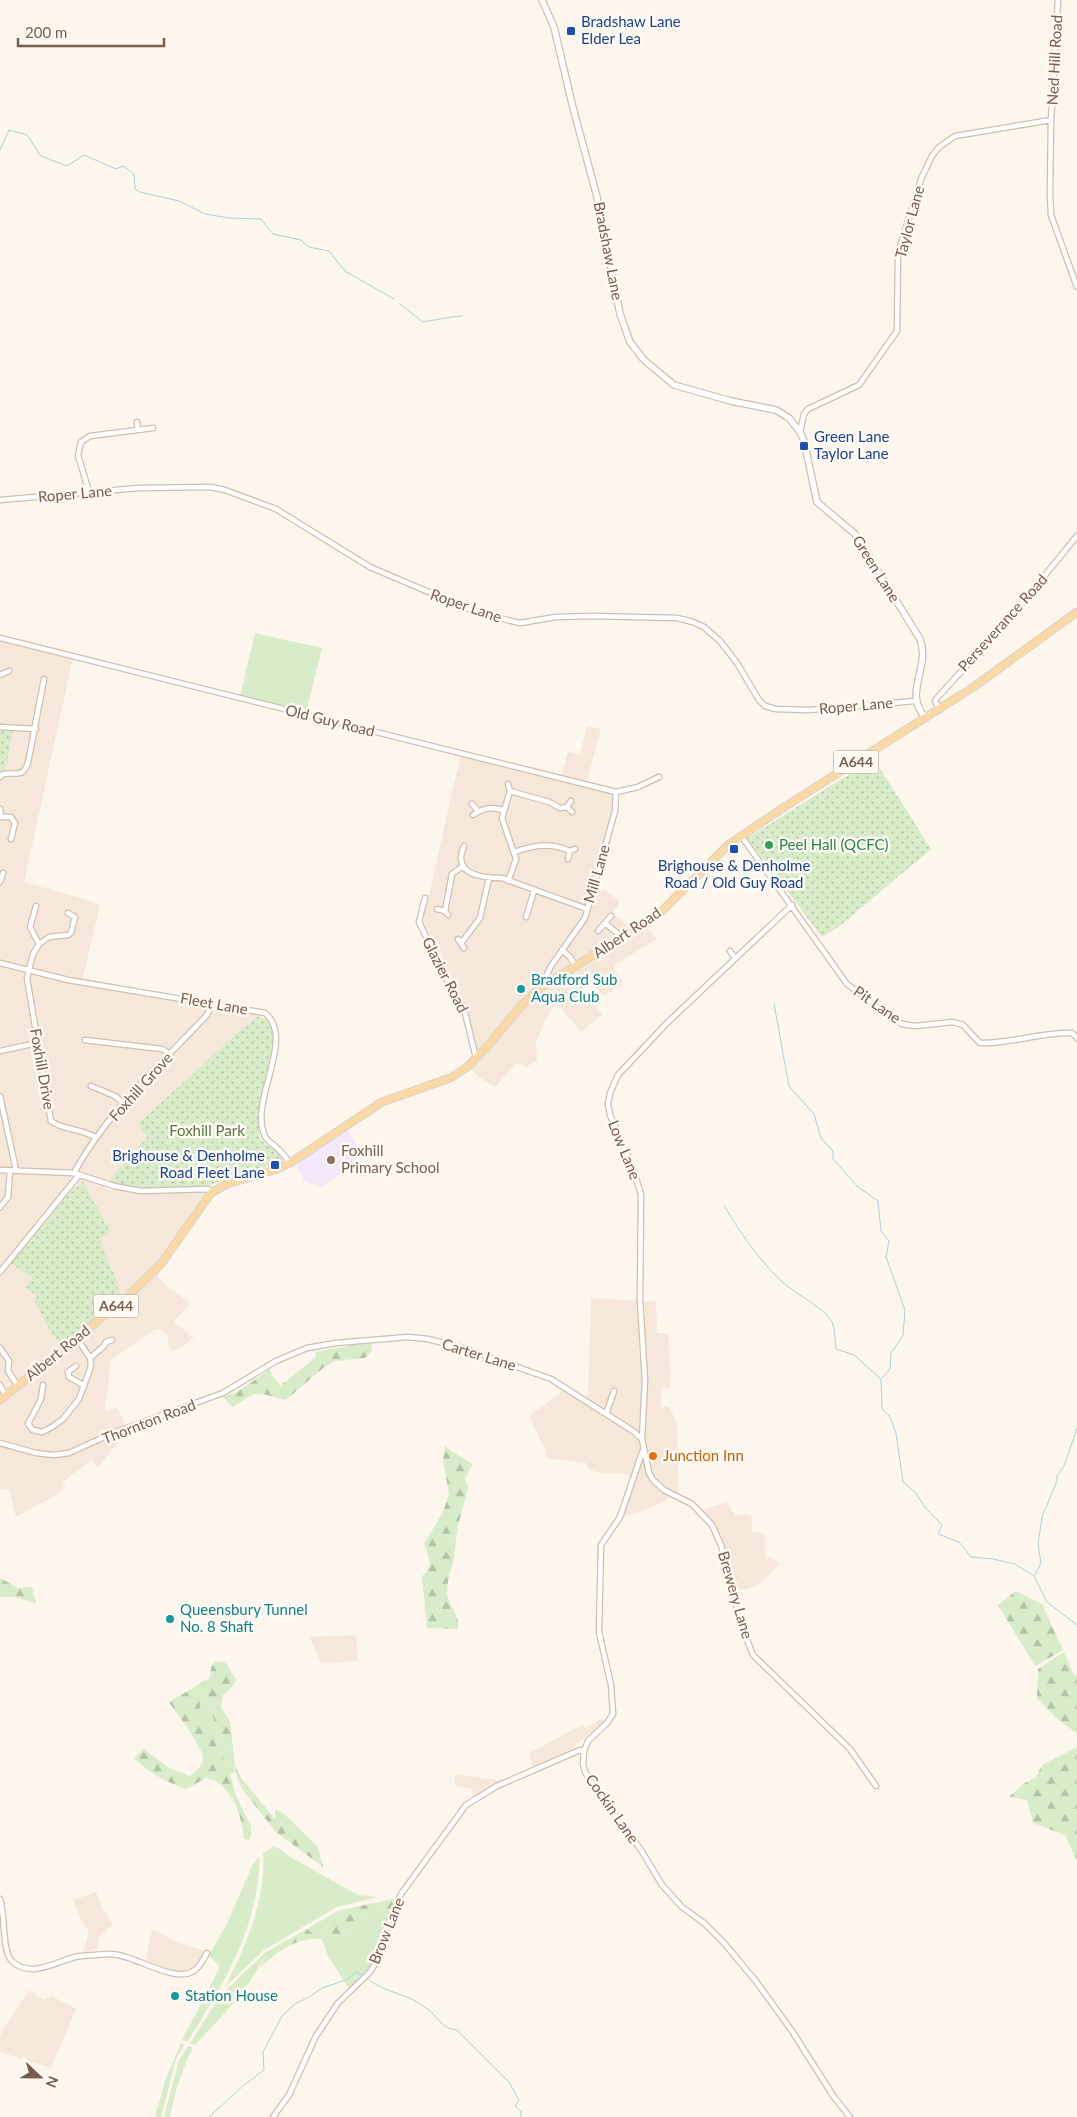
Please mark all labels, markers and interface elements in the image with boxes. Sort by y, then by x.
place label: Bradshaw Lane Elder Lea [581,12,681,47]
street label: Ned Hill Road [1043,14,1065,106]
scale bar [18,15,164,47]
text: 200 m [25,23,67,41]
marker: Bradshaw Lane Elder Lea [565,25,577,37]
street label: Taylor Lane [891,183,927,260]
street label: Bradshaw Lane [591,200,627,302]
place label: Green Lane Taylor Lane [814,427,890,462]
marker: Green Lane Taylor Lane [798,440,810,452]
street label: Roper Lane [37,481,113,505]
street label: Green Lane [849,532,905,605]
street label: Perseverance Road [954,570,1051,675]
street label: Roper Lane [428,584,504,626]
street label: Roper Lane [818,693,894,717]
street label: Old Guy Road [284,700,377,740]
road number: A644 [834,750,878,774]
place label: Peel Hall (QCFC) [779,835,889,853]
marker: Peel Hall (QCFC) [763,839,775,851]
street label: Mill Lane [579,842,613,905]
marker: Brighouse & Denholme Road / Old Guy Road [728,843,740,855]
place label: Brighouse & Denholme Road / Old Guy Road [658,856,810,891]
street label: Albert Road [589,903,664,961]
street label: Glazier Road [419,934,473,1015]
place label: Bradford Sub Aqua Club [531,970,617,1005]
street label: Pit Lane [851,982,905,1027]
marker: Bradford Sub Aqua Club [515,983,527,995]
street label: Fleet Lane [179,988,249,1018]
street label: Foxhill Drive [27,1027,59,1111]
street label: Foxhill Grove [105,1048,176,1124]
street label: Low Lane [605,1117,645,1182]
park label: Foxhill Park [169,1121,245,1139]
place label: Foxhill Primary School [341,1141,440,1176]
place label: Brighouse & Denholme Road Fleet Lane [112,1146,265,1181]
marker: Foxhill Primary School [325,1154,337,1166]
marker: Brighouse & Denholme Road Fleet Lane [269,1159,281,1171]
road number: A644 [94,1294,138,1318]
street label: Albert Road [21,1321,93,1384]
street label: Carter Lane [440,1334,519,1374]
street label: Thornton Road [99,1395,198,1447]
place label: Junction Inn [663,1446,744,1464]
marker: Junction Inn [647,1450,659,1462]
street label: Brewery Lane [715,1549,757,1641]
place label: Queensbury Tunnel No. 8 Shaft [180,1600,308,1635]
marker: Queensbury Tunnel No. 8 Shaft [164,1613,176,1625]
street label: Cockin Lane [582,1770,643,1847]
street label: Brow Lane [365,1895,408,1966]
place label: Station House [185,1986,278,2004]
marker: Station House [169,1990,181,2002]
north arrow [15,2052,65,2102]
text: N [43,2074,62,2090]

